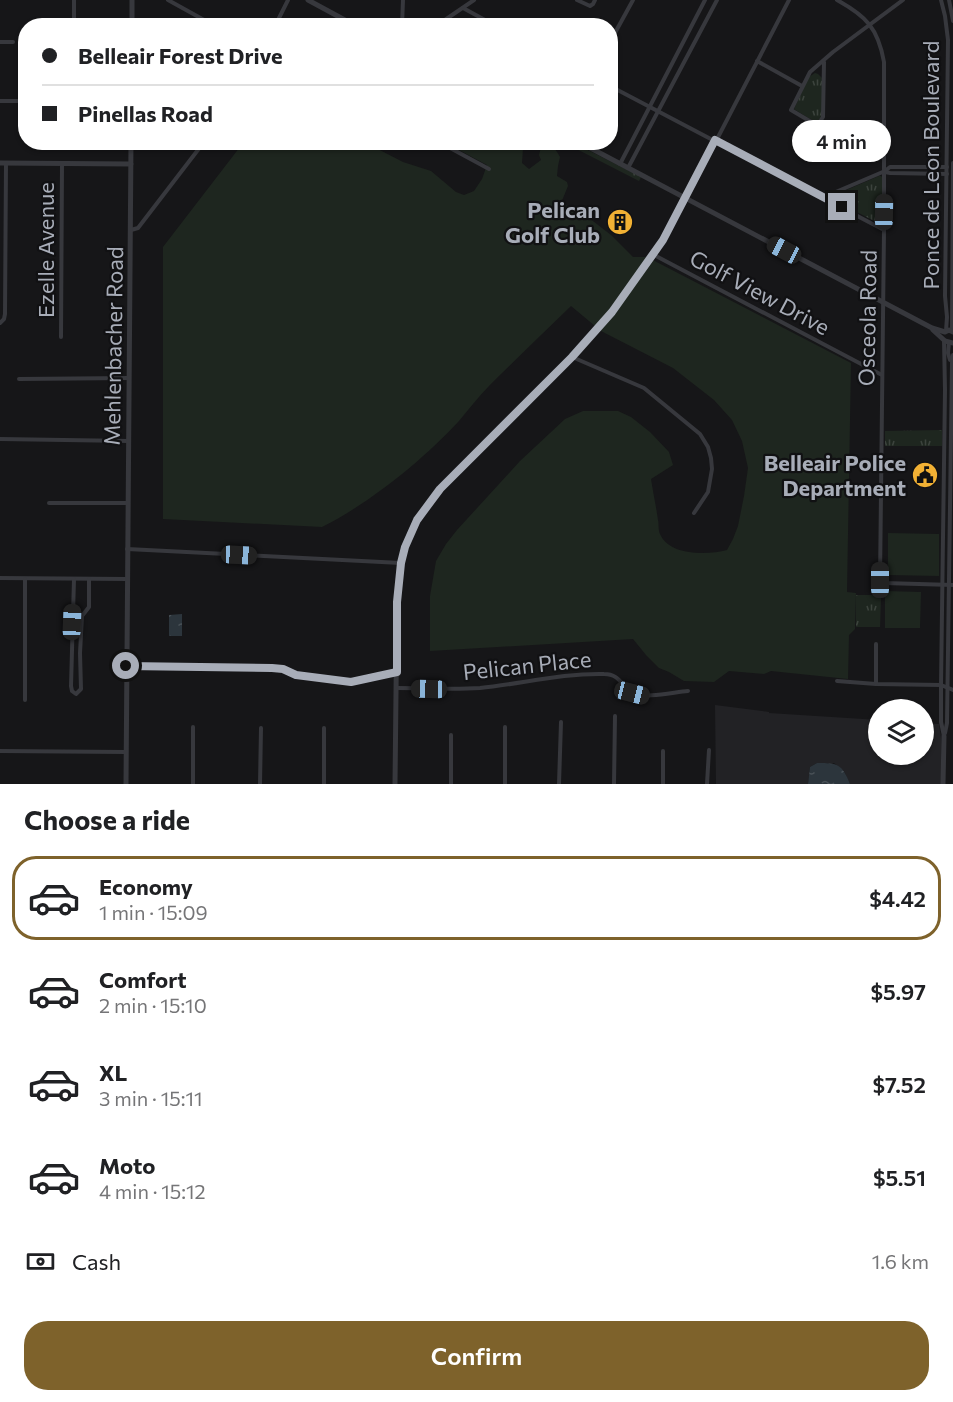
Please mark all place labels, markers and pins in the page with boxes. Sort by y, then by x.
place label: Pelican Golf Club [505,196,600,248]
building icon: Pelican Golf Club [605,207,635,237]
place label: Belleair Police Department [764,449,906,501]
public building icon: Belleair Police Department [910,460,940,490]

